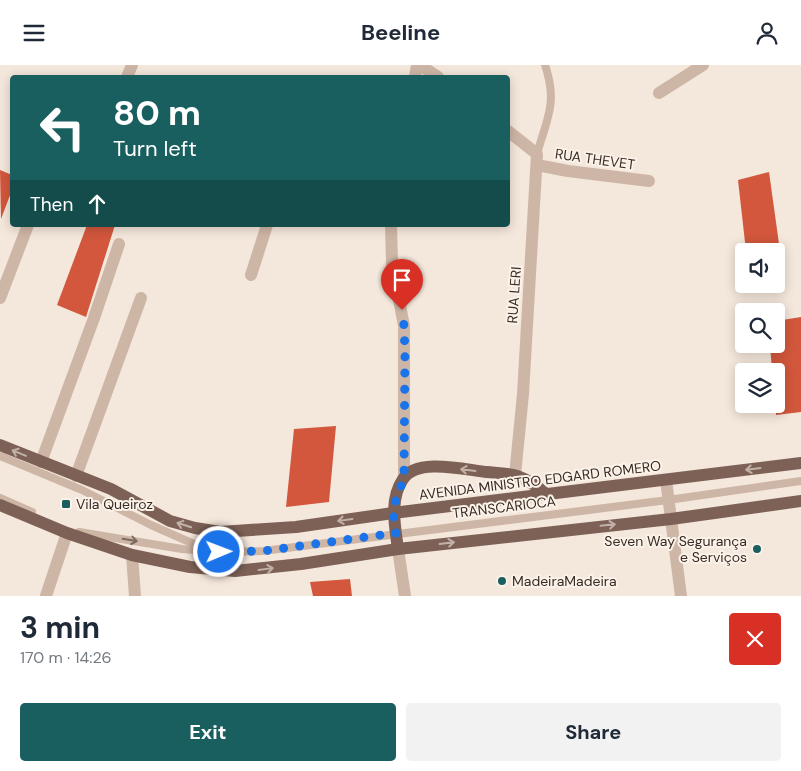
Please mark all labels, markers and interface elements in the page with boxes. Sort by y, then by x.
text: Beeline [361,18,440,47]
icon: menu [20,19,48,47]
icon: person [753,19,781,47]
text: 80 m [113,90,201,136]
icon: left [30,95,95,160]
text: Turn left [113,134,197,163]
street label: RUA THEVET [554,144,636,174]
icon: ahead [83,190,111,218]
text: Then [30,192,73,217]
map controls [735,243,785,413]
button: sound [735,243,785,293]
pin [381,259,423,310]
icon: arrive [388,266,416,294]
street label: RUA LERI [503,266,525,324]
button: search [735,303,785,353]
button: layers [735,363,785,413]
one-way arrow [12,447,27,457]
street label: AVENIDA MINISTRO EDGARD ROMERO [418,456,662,504]
one-way arrow [745,464,761,474]
one-way arrow [461,465,477,475]
street label: TRANSCARIOCA [451,492,557,522]
place label: Vila Queiroz [76,495,153,513]
marker: Vila Queiroz [60,498,72,510]
one-way arrow [337,515,353,525]
one-way arrow [176,520,192,529]
one-way arrow [600,520,616,530]
position arrow [192,525,244,577]
place label: Seven Way Segurança e Serviços [604,532,747,566]
one-way arrow [121,535,137,545]
one-way arrow [438,538,454,548]
marker: Seven Way Segurança e Serviços [751,543,763,555]
one-way arrow [257,563,273,573]
place label: MadeiraMadeira [512,572,617,590]
marker: MadeiraMadeira [496,575,508,587]
text: 3 min [20,608,100,647]
button: close [729,613,781,665]
text: 170 m · 14:26 [20,647,112,668]
button: Exit [20,703,396,761]
button: Share [406,703,781,761]

